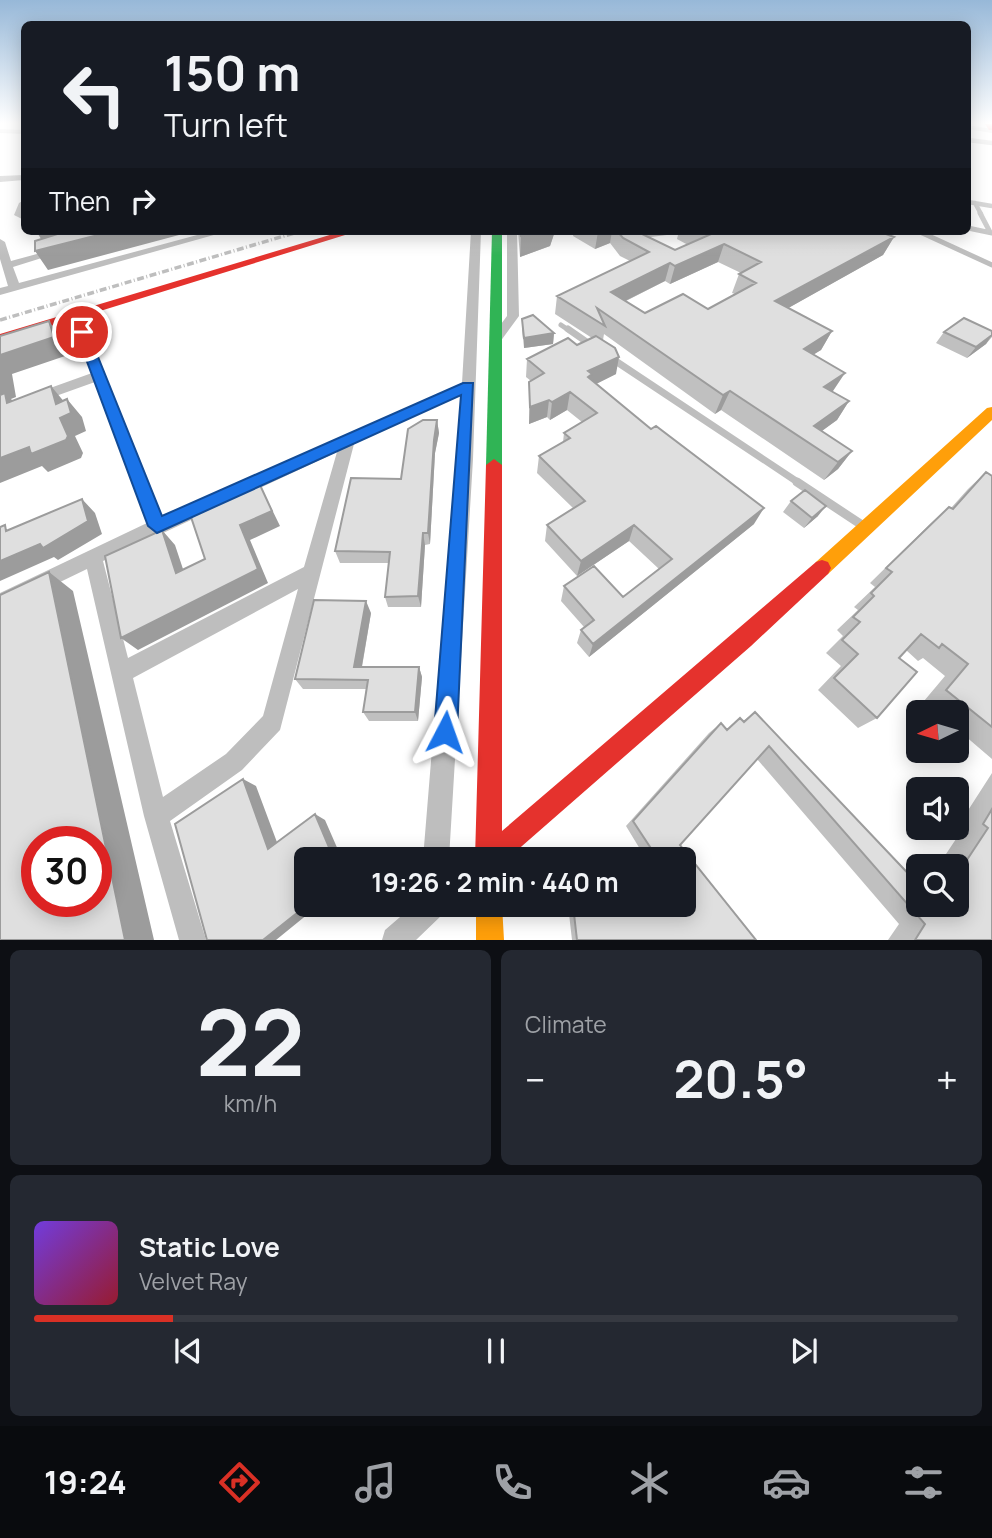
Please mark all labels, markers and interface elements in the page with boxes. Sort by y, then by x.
text: 150 m [164,39,300,106]
icon: left [49,49,140,140]
text: Turn left [164,103,288,147]
icon: right [124,182,162,220]
text: Then [49,183,110,219]
pin [52,302,112,362]
icon: arrive [63,313,101,351]
position arrow [408,695,482,769]
north arrow [906,700,970,763]
map controls [906,700,969,917]
button: sound [906,777,969,840]
speed limit sign: 30 [21,826,112,917]
button: search [906,854,969,917]
text: 19:26 · 2 min · 440 m [371,864,619,900]
text: 22 [196,979,305,1103]
text: Climate [525,1008,607,1040]
text: 20.5° [673,1043,808,1114]
text: − [525,1053,546,1105]
text: + [936,1053,958,1105]
text: km/h [224,1087,277,1119]
text: Static Love [139,1229,280,1265]
text: Velvet Ray [139,1265,248,1297]
icon: previous [169,1332,207,1370]
icon: pause [477,1332,515,1370]
icon: next [785,1332,823,1370]
icon: directions [215,1458,264,1507]
icon: music [351,1458,400,1507]
icon: phone [488,1458,537,1507]
icon: climate [625,1458,674,1507]
icon: car [762,1458,811,1507]
icon: filters [899,1458,948,1507]
text: 19:24 [44,1460,127,1504]

